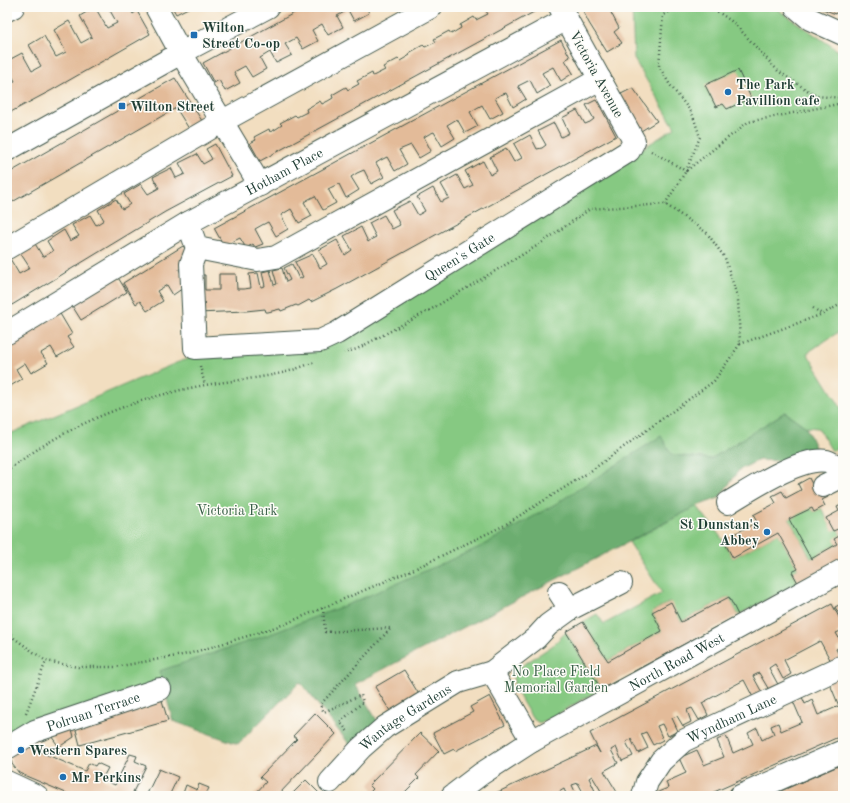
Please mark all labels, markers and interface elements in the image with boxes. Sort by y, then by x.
place label: Wilton Street Co-op [202,21,280,51]
street label: Victoria Avenue [567,29,626,120]
marker: Wilton Street Co-op [189,30,199,40]
place label: The Park Pavillion cafe [736,78,820,108]
marker: The Park Pavillion cafe [723,87,733,97]
place label: Wilton Street [130,100,215,114]
marker: Wilton Street [117,101,127,111]
street label: Hotham Place [244,146,325,199]
street label: Queen's Gate [423,231,497,285]
park label: Victoria Park [196,504,278,518]
place label: St Dunstan's Abbey [679,518,759,548]
marker: St Dunstan's Abbey [762,527,772,537]
street label: North Road West [627,631,727,694]
park label: No Place Field Memorial Garden [504,665,609,695]
street label: Wantage Gardens [357,682,454,754]
street label: Polruan Terrace [45,690,142,735]
street label: Wyndham Lane [685,692,779,746]
place label: Western Spares [29,744,127,758]
marker: Western Spares [16,745,26,755]
place label: Mr Perkins [71,771,141,785]
marker: Mr Perkins [58,772,68,782]

